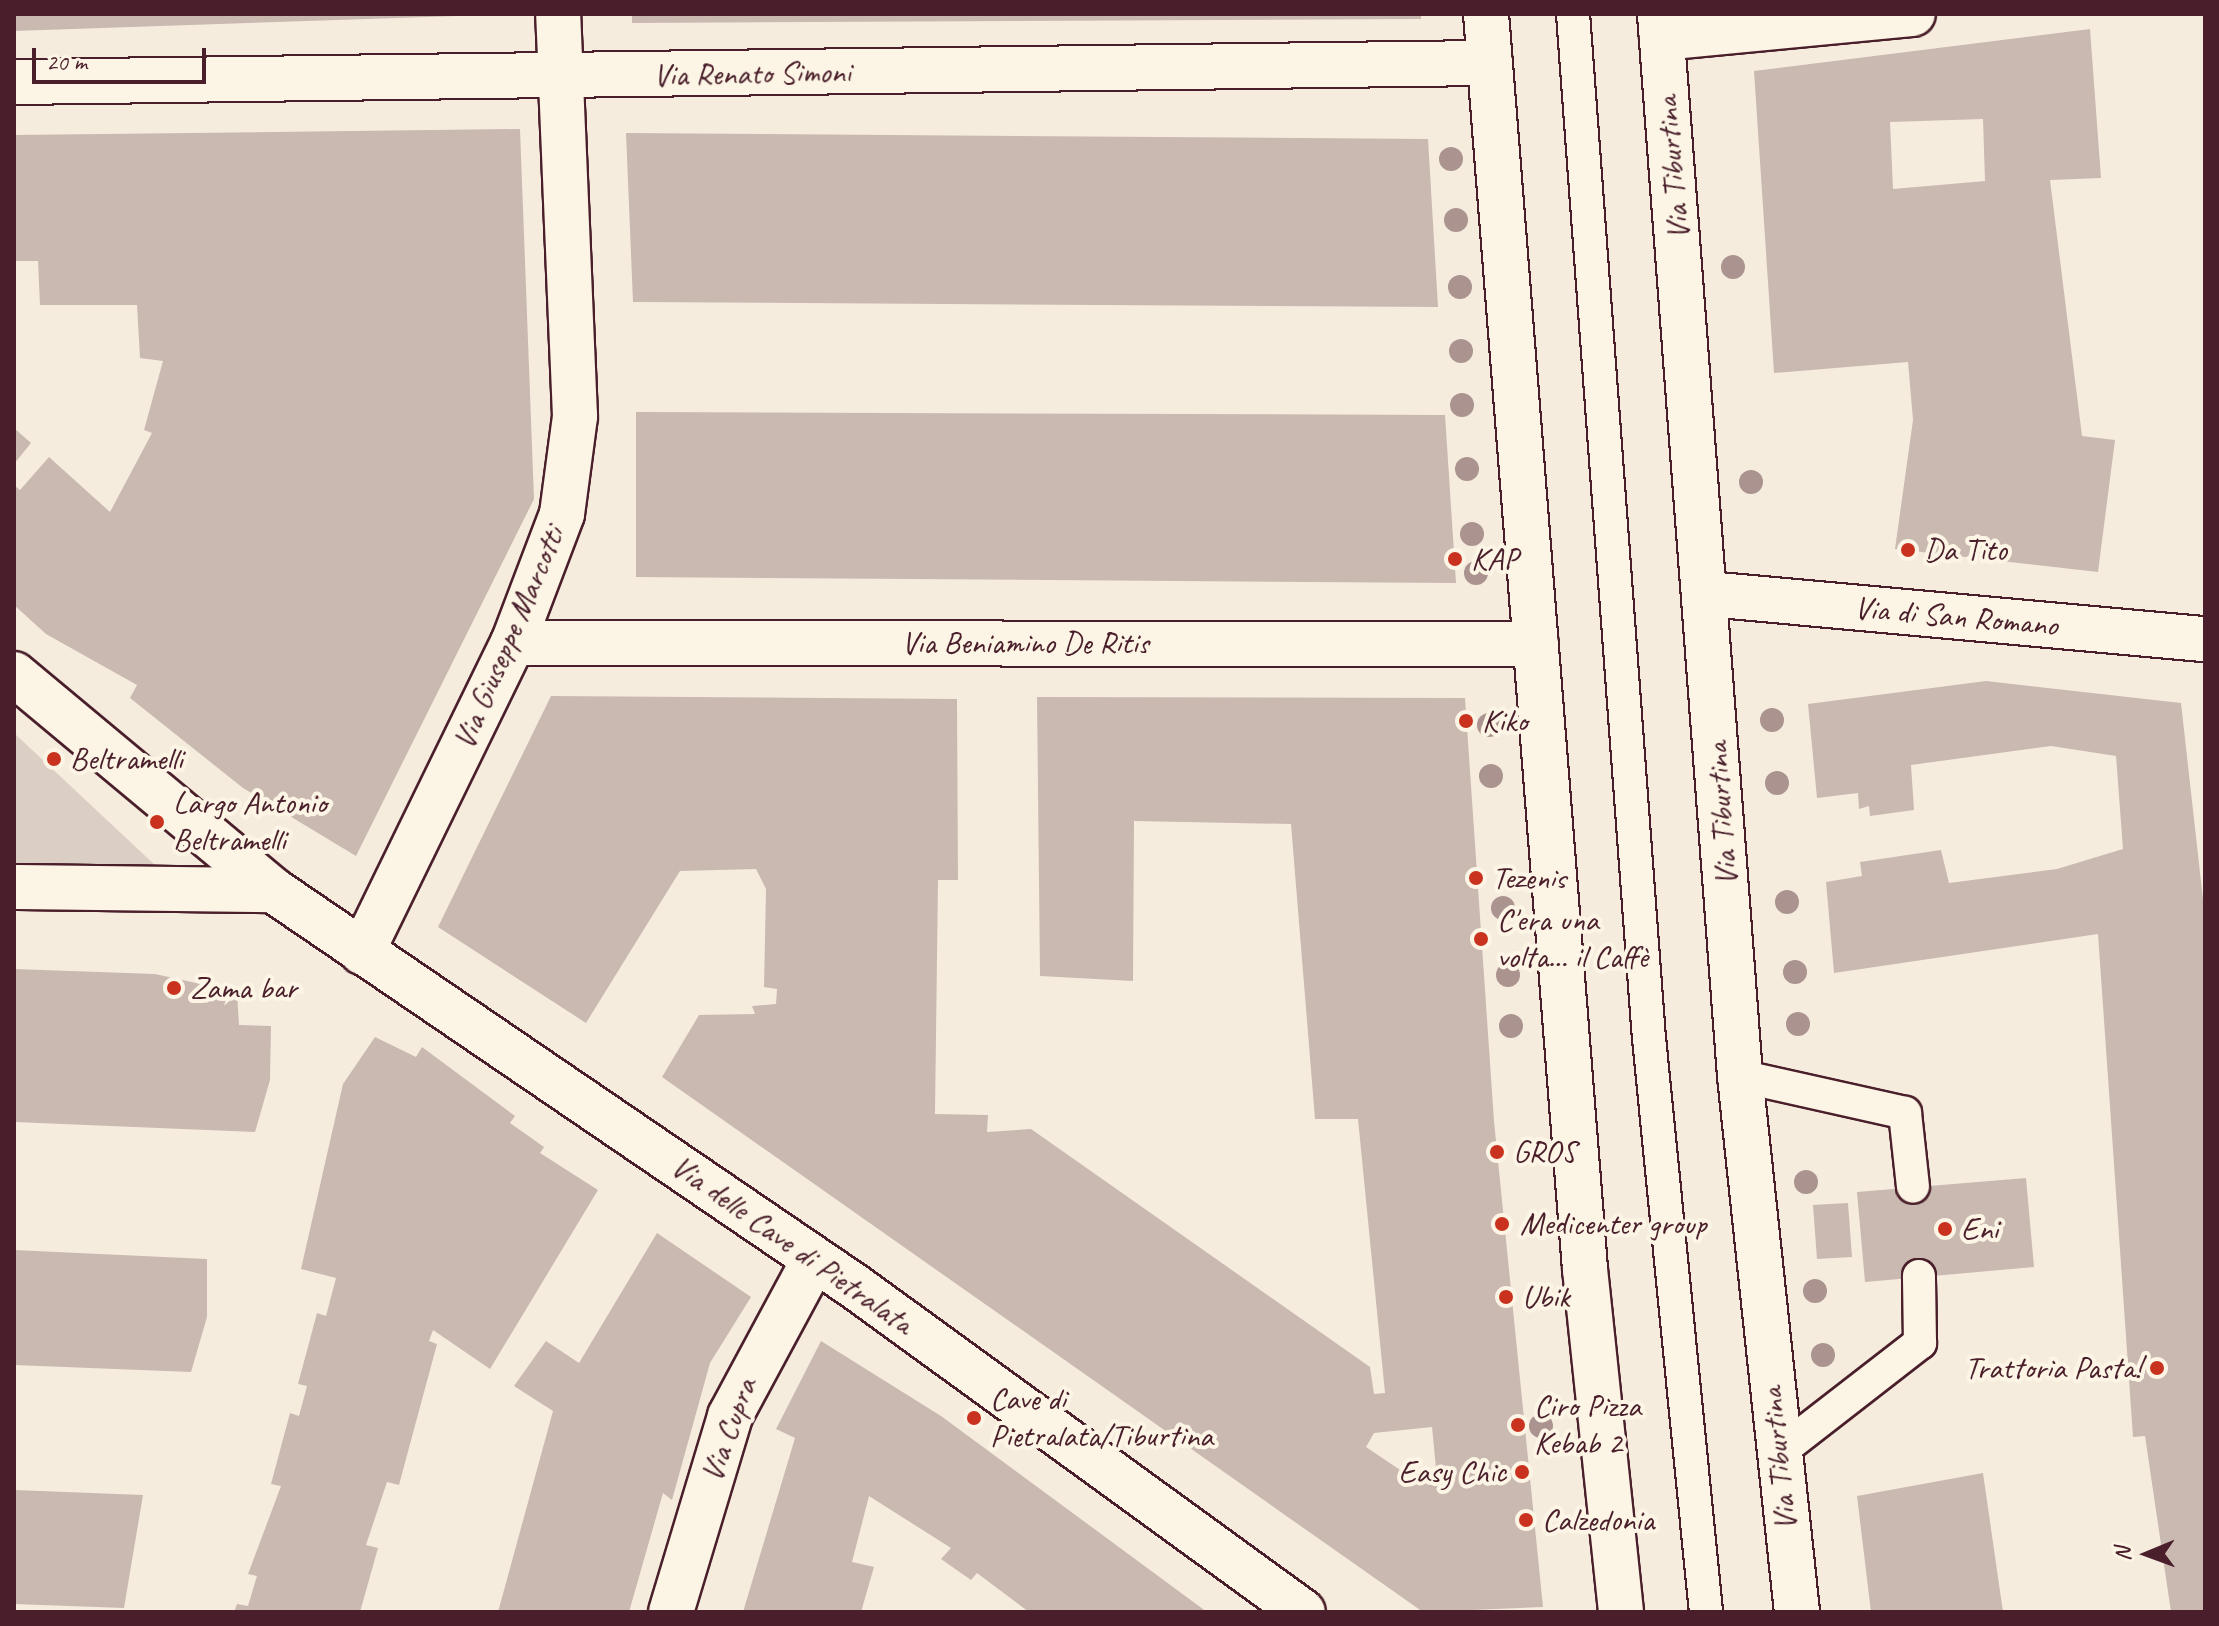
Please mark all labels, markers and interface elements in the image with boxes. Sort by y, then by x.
scale bar [36,32,210,82]
text: 20 m [46,47,87,77]
street label: Via Renato Simoni [653,53,851,95]
street label: Via Tiburtina [1648,94,1698,242]
street label: Via Giuseppe Marcotti [445,521,573,755]
place label: Da Tito [1924,531,2007,569]
place label: KAP [1471,540,1518,578]
marker: Da Tito [1899,541,1917,559]
marker: KAP [1446,550,1464,568]
street label: Via di San Romano [1852,589,2060,645]
street label: Via Beniamino De Ritis [900,624,1150,662]
place label: Kiko [1482,702,1527,740]
marker: Kiko [1457,712,1475,730]
place label: Beltramelli [70,740,183,778]
street label: Via Tiburtina [1698,740,1746,888]
marker: Beltramelli [45,750,63,768]
place label: Largo Antonio Beltramelli [173,785,326,860]
marker: Largo Antonio Beltramelli [148,813,166,831]
place label: Tezenis [1492,859,1566,897]
marker: Tezenis [1467,869,1485,887]
place label: C'era una volta... il Caffè [1497,902,1649,977]
marker: C'era una volta... il Caffè [1472,930,1490,948]
place label: Zama bar [190,969,298,1007]
marker: Zama bar [165,979,183,997]
place label: GROS [1513,1133,1576,1171]
marker: GROS [1488,1143,1506,1161]
street label: Via delle Cave di Pietralata [663,1147,921,1343]
place label: Medicenter group [1520,1205,1706,1243]
place label: Eni [1961,1210,1998,1248]
marker: Medicenter group [1491,1213,1513,1235]
marker: Eni [1936,1220,1954,1238]
place label: Ubik [1522,1278,1570,1316]
marker: Ubik [1497,1288,1515,1306]
place label: Trattoria Pasta! [1963,1349,2141,1387]
marker: Trattoria Pasta! [2148,1359,2166,1377]
street label: Via Cupra [693,1374,765,1486]
place label: Cave di Pietralata/Tiburtina [990,1381,1213,1456]
street label: Via Tiburtina [1752,1385,1806,1533]
place label: Ciro Pizza Kebab 2 [1534,1388,1640,1463]
marker: Cave di Pietralata/Tiburtina [965,1409,983,1427]
marker: Ciro Pizza Kebab 2 [1509,1416,1527,1434]
place label: Easy Chic [1398,1453,1506,1491]
marker: Easy Chic [1513,1463,1531,1481]
place label: Calzedonia [1542,1501,1654,1539]
marker: Calzedonia [1517,1511,1535,1529]
north arrow [2107,1514,2187,1594]
text: N [2109,1547,2137,1561]

